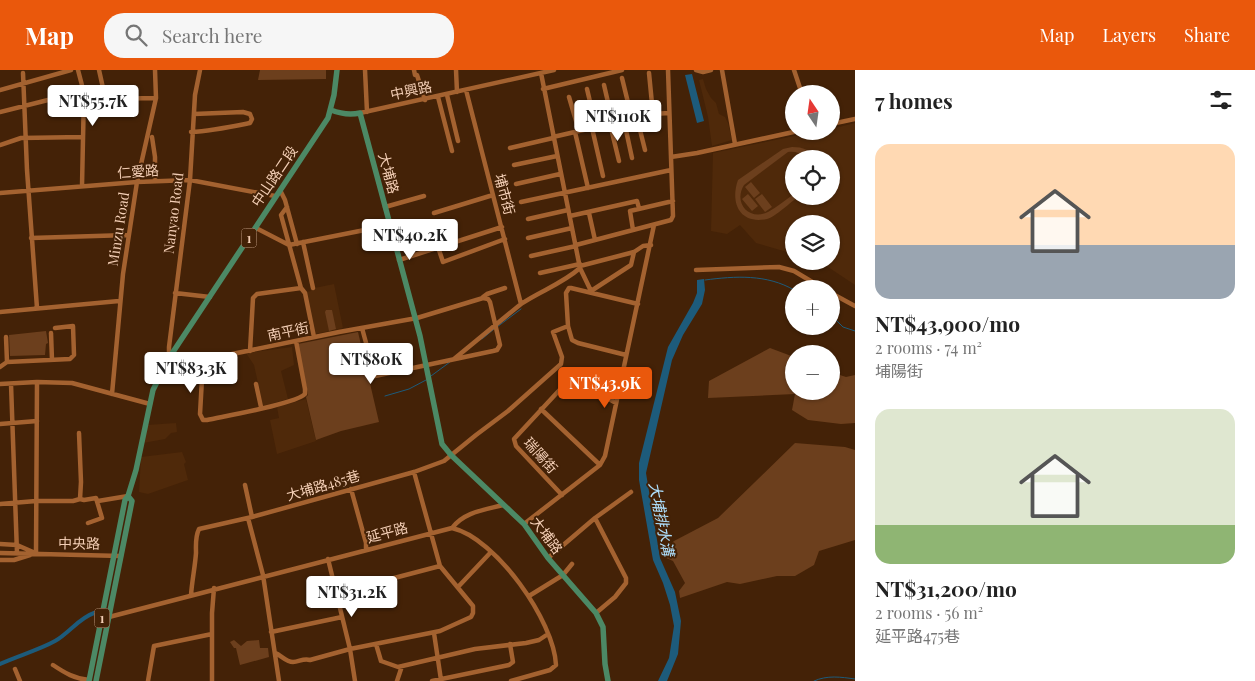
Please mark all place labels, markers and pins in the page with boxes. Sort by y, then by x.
pin: NT$55.7K [41,85,145,127]
pin: NT$110K [572,100,664,142]
pin: NT$40.2K [358,218,462,261]
pin: NT$80K [330,342,412,385]
pin: NT$83.3K [139,352,243,394]
pin: NT$43.9K [553,366,657,409]
pin: NT$31.2K [300,576,404,618]

